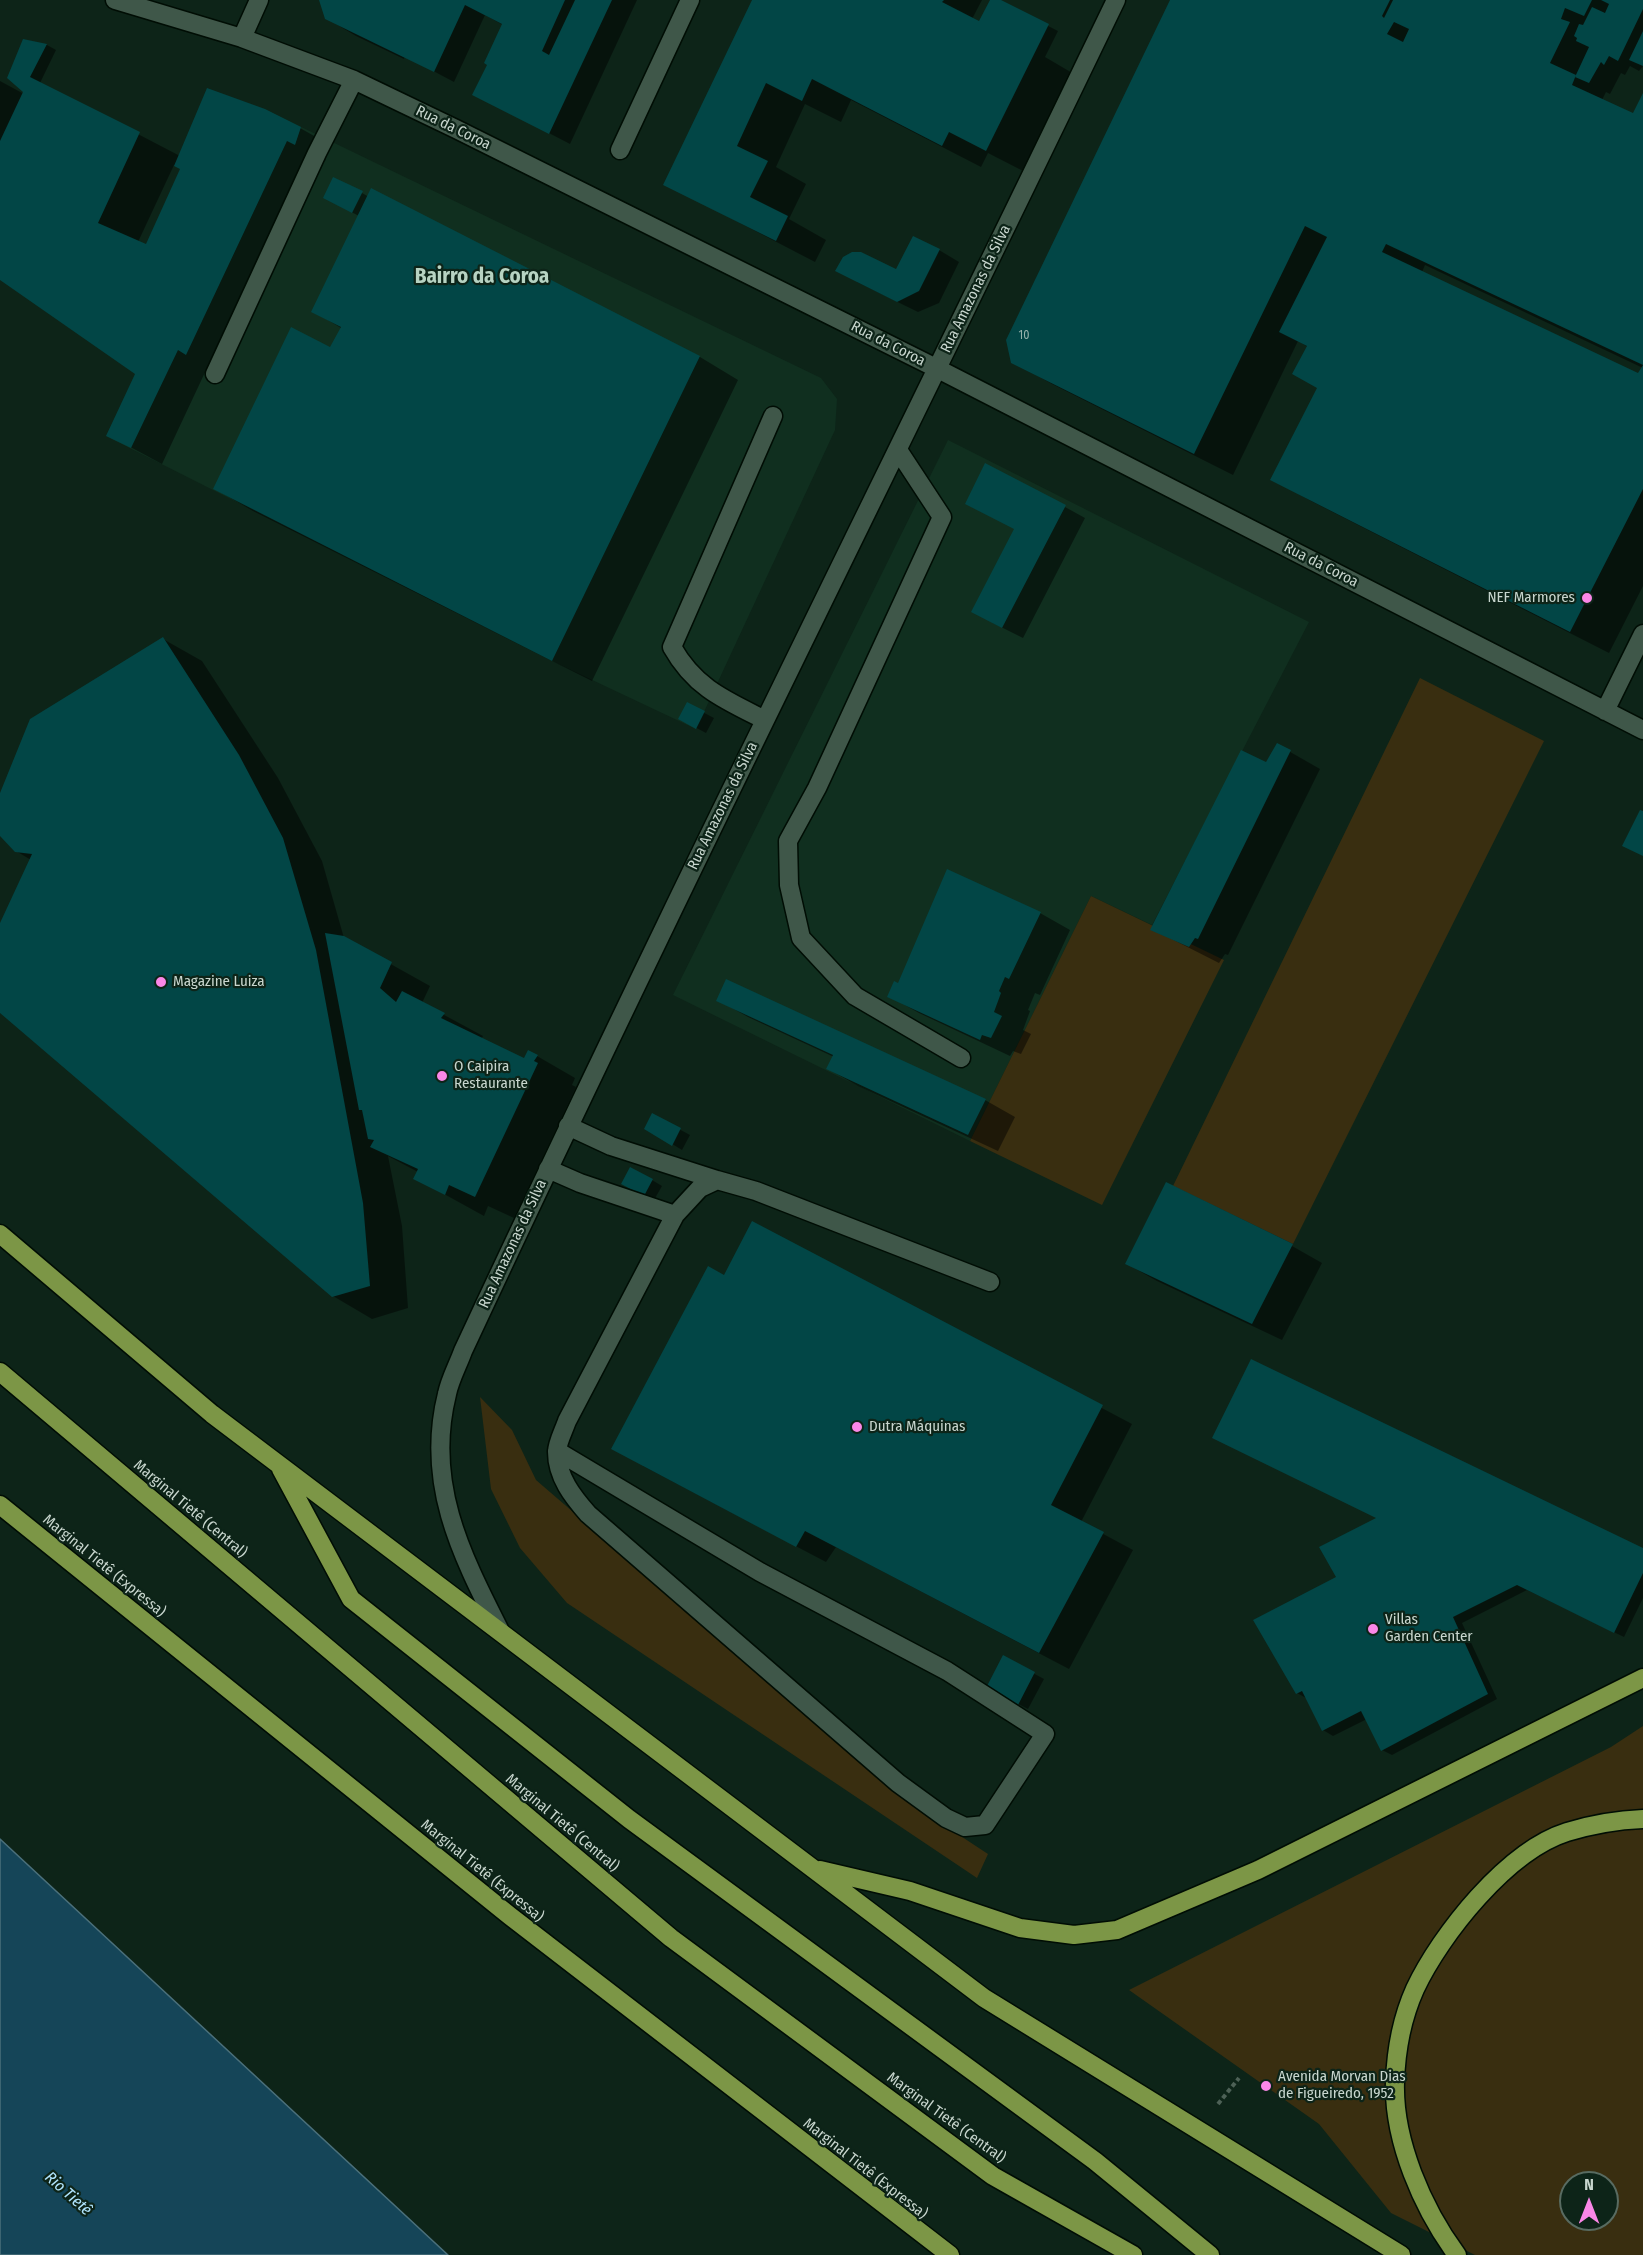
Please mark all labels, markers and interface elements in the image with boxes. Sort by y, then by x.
street label: Rua da Coroa [413,102,493,154]
street label: Rua Amazonas da Silva [937,222,1015,356]
district label: Bairro da Coroa [415,264,549,290]
street label: Rua da Coroa [848,318,928,370]
house number: 10 [1019,329,1029,343]
street label: Rua da Coroa [1281,539,1361,591]
place label: NEF Marmores [1487,589,1575,607]
marker: NEF Marmores [1580,591,1594,605]
street label: Rua Amazonas da Silva [684,739,762,873]
place label: Magazine Luiza [173,973,265,991]
marker: Magazine Luiza [154,975,168,989]
place label: O Caipira Restaurante [454,1058,528,1093]
marker: O Caipira Restaurante [435,1069,449,1083]
street label: Rua Amazonas da Silva [475,1177,551,1311]
place label: Dutra Máquinas [869,1418,965,1436]
marker: Dutra Máquinas [850,1420,864,1434]
street label: Marginal Tietê (Central) [130,1456,250,1562]
street label: Marginal Tietê (Expressa) [39,1511,169,1621]
place label: Villas Garden Center [1385,1611,1473,1646]
marker: Villas Garden Center [1366,1622,1380,1636]
street label: Marginal Tietê (Central) [502,1770,622,1876]
street label: Marginal Tietê (Expressa) [417,1816,547,1926]
place label: Avenida Morvan Dias de Figueiredo, 1952 [1278,2068,1406,2103]
street label: Marginal Tietê (Central) [883,2069,1009,2167]
marker: Avenida Morvan Dias de Figueiredo, 1952 [1259,2079,1273,2093]
street label: Marginal Tietê (Expressa) [799,2115,931,2223]
water label: Rio Tietê [41,2168,95,2220]
north arrow [1559,2171,1619,2231]
text: N [1584,2175,1594,2194]

